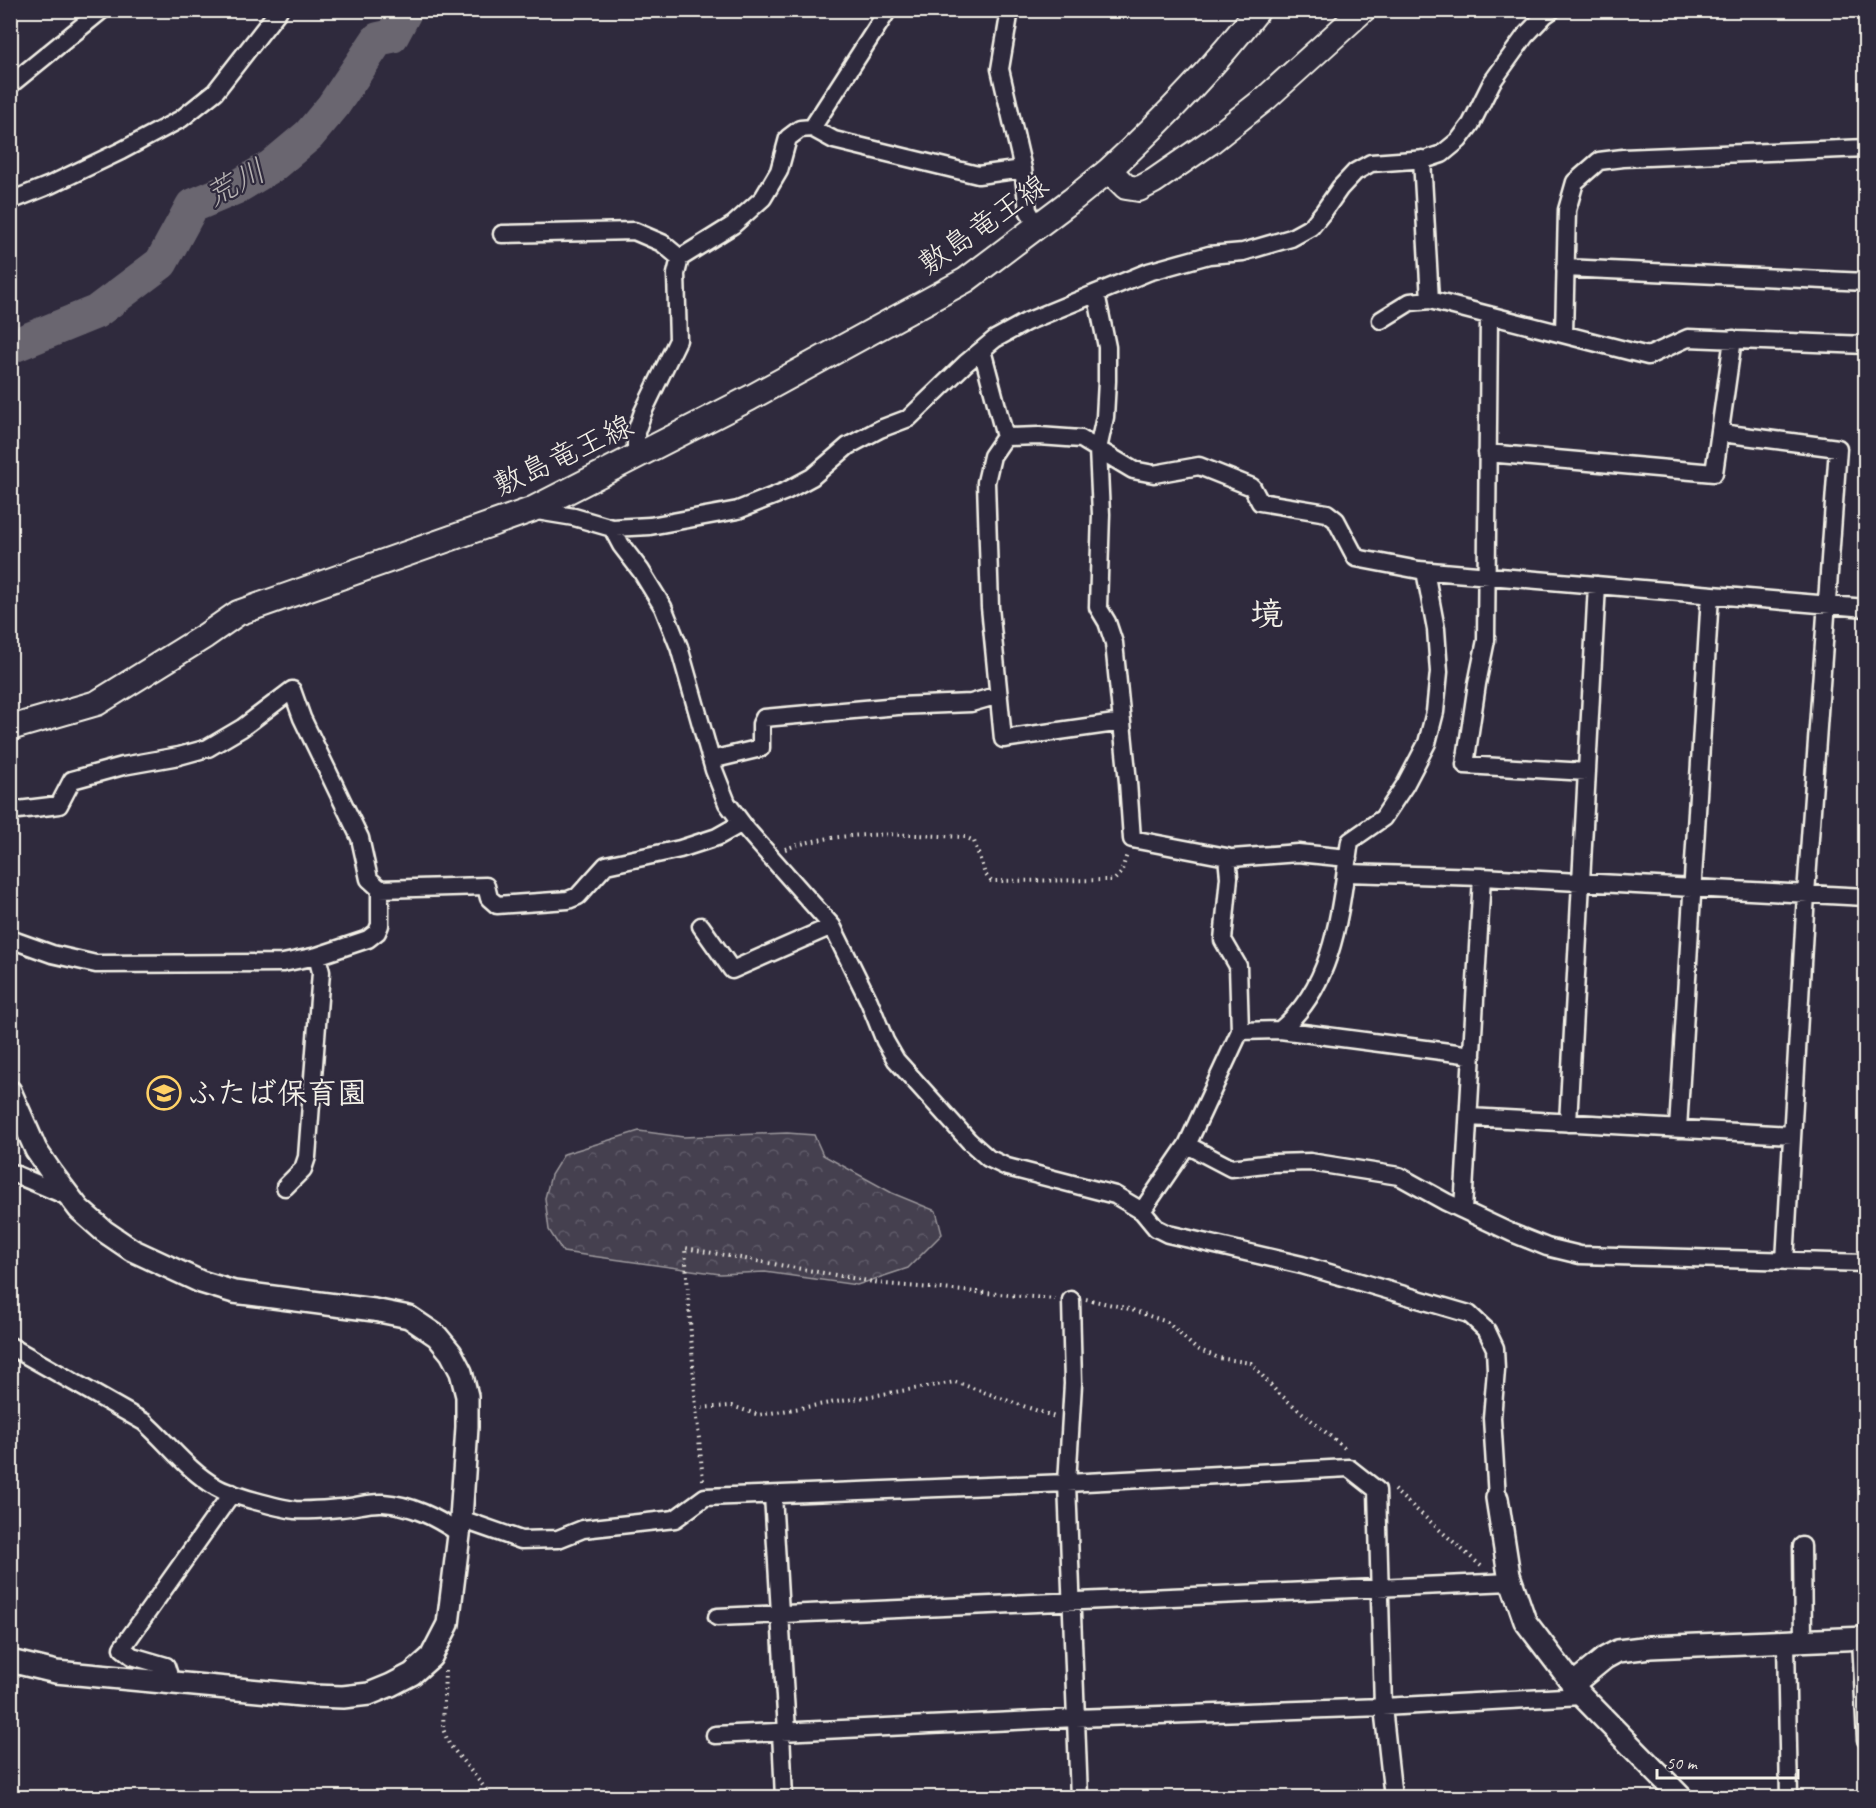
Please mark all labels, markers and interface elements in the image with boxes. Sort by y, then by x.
water label: 荒川 [197,150,273,216]
street label: 敷島竜王線 [911,165,1055,283]
street label: 敷島竜王線 [487,406,639,504]
district label: 境 [1251,593,1284,635]
place label: ふたば保育園 [187,1074,367,1112]
school or university icon: ふたば保育園 [146,1075,182,1111]
scale bar [1657,1742,1798,1780]
text: 50 m [1666,1752,1699,1774]

